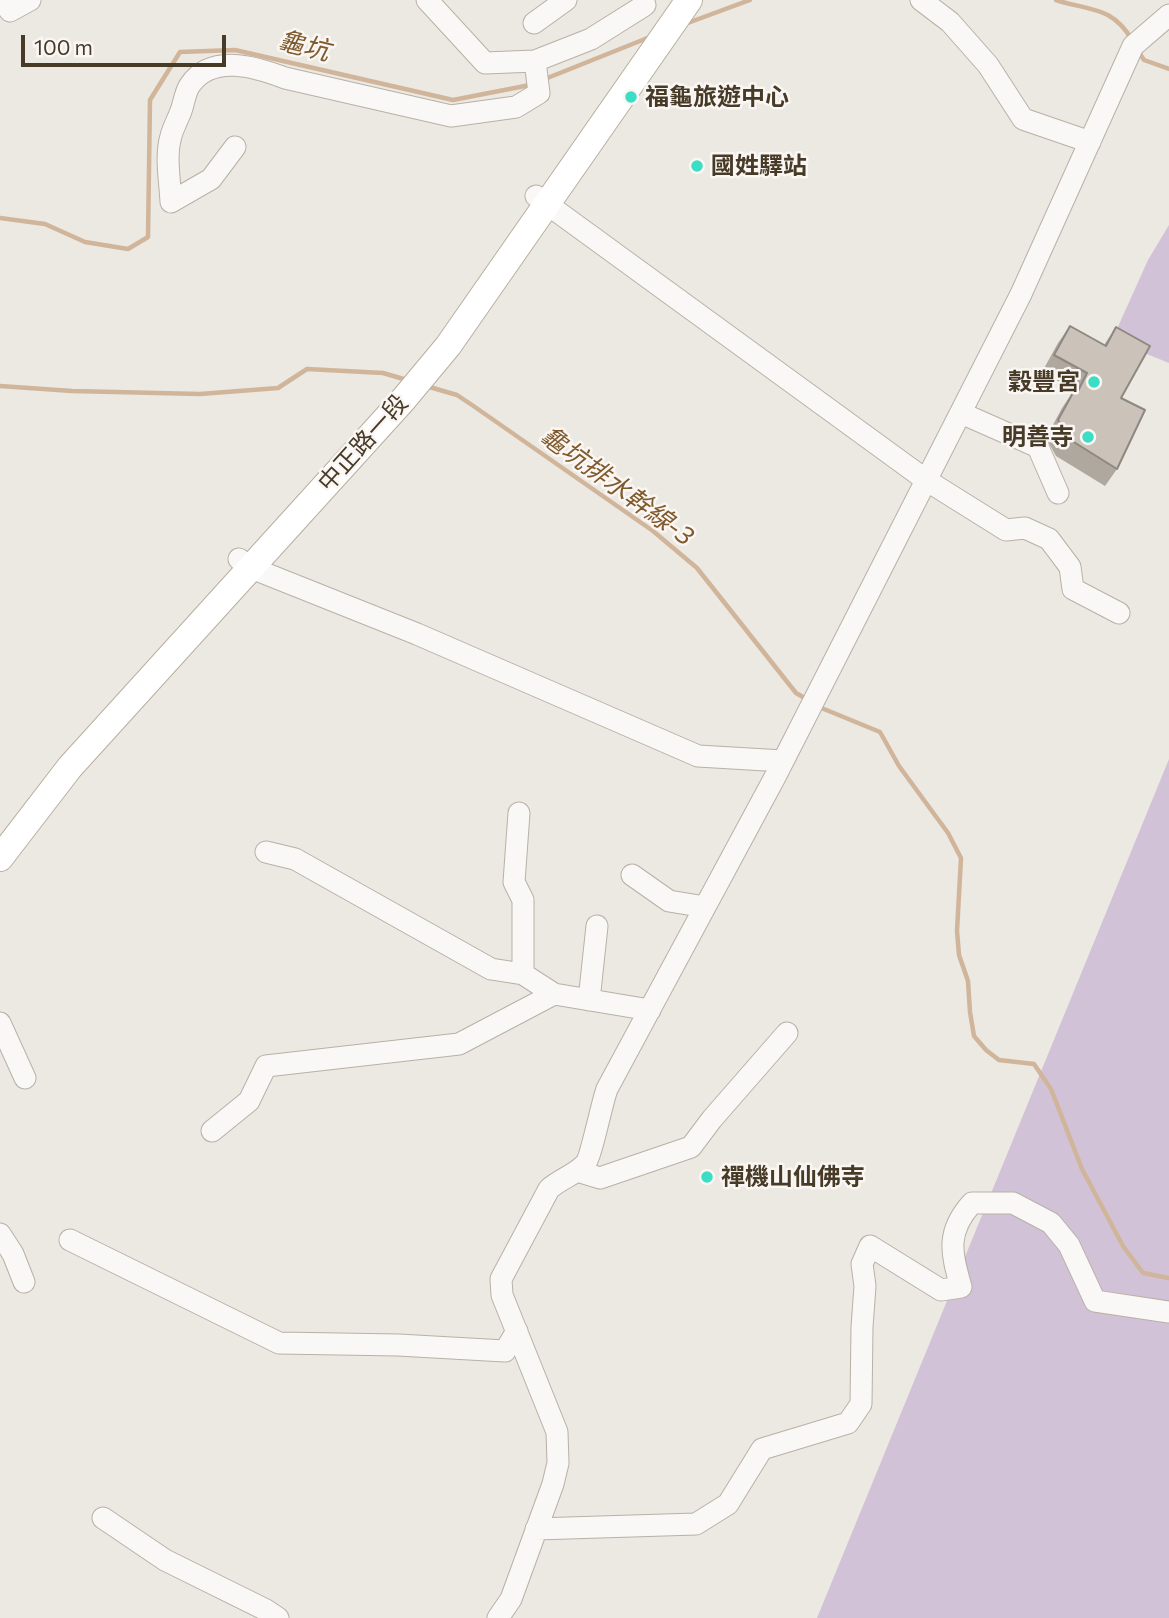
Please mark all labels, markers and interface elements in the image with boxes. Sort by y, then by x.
scale bar [24,21,229,65]
water label: 龜坑 [275,25,333,67]
text: 100 m [34,34,93,59]
place label: 福龜旅遊中心 [645,83,789,111]
marker: 福龜旅遊中心 [623,89,639,105]
place label: 國姓驛站 [711,152,807,180]
marker: 國姓驛站 [689,158,705,174]
place label: 穀豐宮 [1008,368,1080,396]
marker: 穀豐宮 [1086,374,1102,390]
street label: 中正路一段 [312,389,414,497]
water label: 龜坑排水幹線-3 [534,420,700,552]
place label: 明善寺 [1002,423,1074,451]
marker: 明善寺 [1080,429,1096,445]
place label: 禪機山仙佛寺 [721,1163,865,1191]
marker: 禪機山仙佛寺 [699,1169,715,1185]

